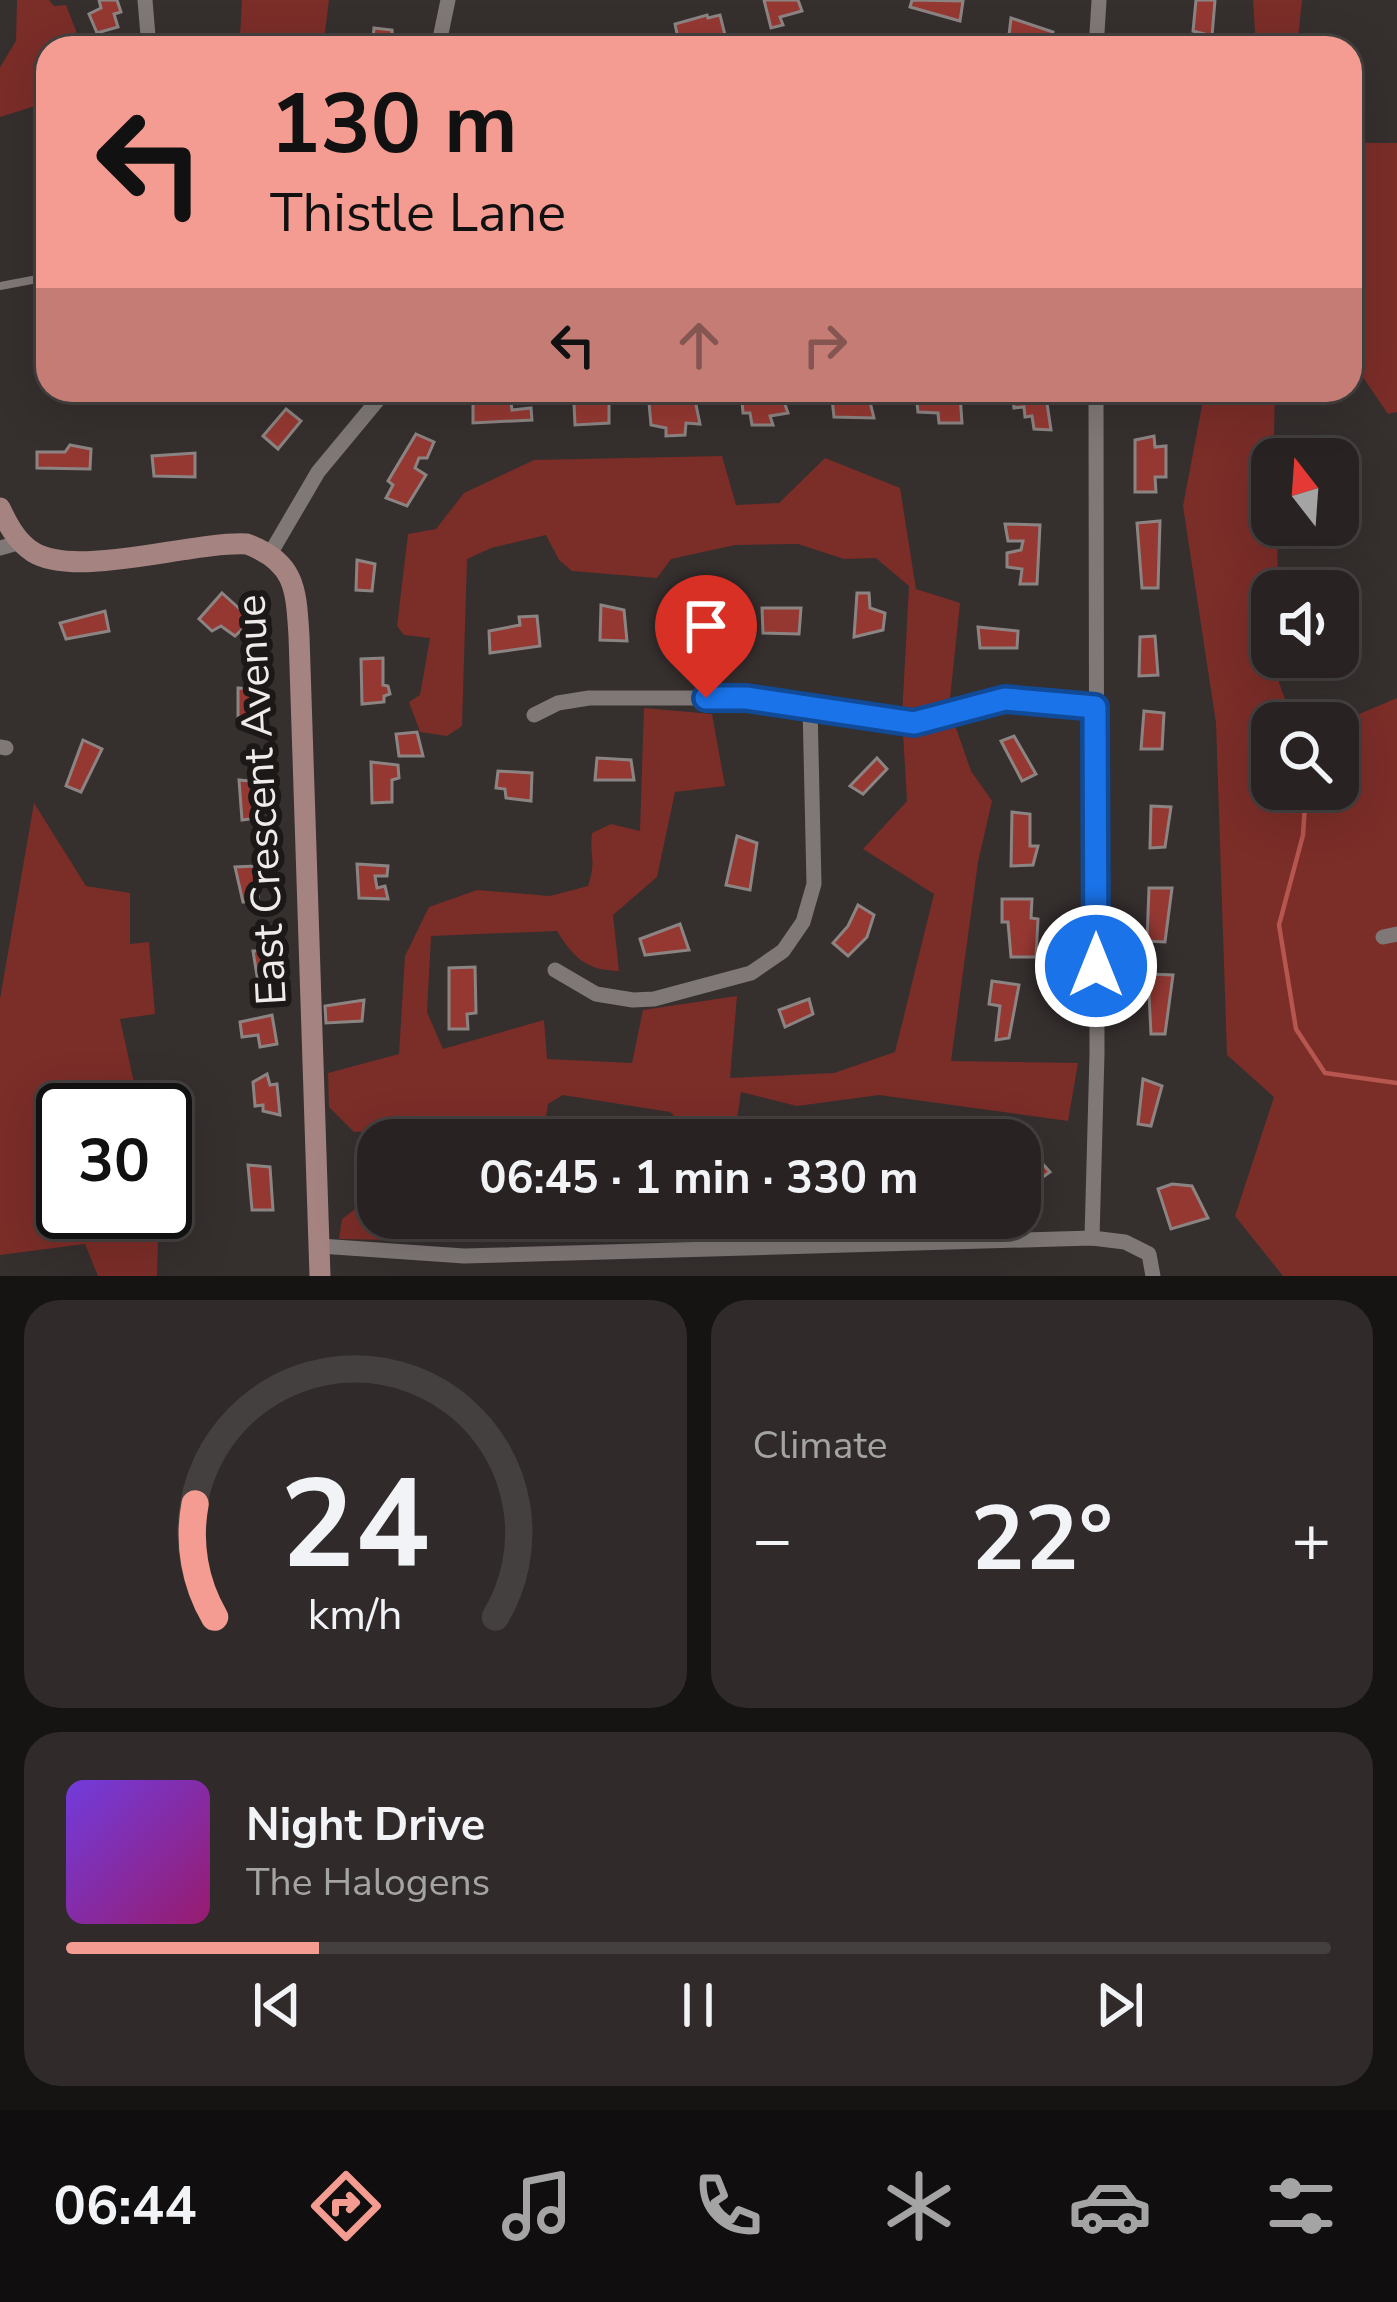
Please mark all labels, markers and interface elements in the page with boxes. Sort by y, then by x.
text: 130 m [270,67,518,182]
icon: left [72,84,228,240]
text: Thistle Lane [270,176,566,250]
icon: left [540,312,606,378]
icon: ahead [666,312,732,378]
icon: right [792,312,858,378]
north arrow [1251,438,1359,546]
map controls [1251,438,1359,810]
button: sound [1251,570,1359,678]
pin [655,575,757,698]
street label: East Crescent Avenue [222,593,301,1007]
icon: arrive [673,593,739,659]
button: search [1251,702,1359,810]
position arrow [1033,903,1159,1029]
speed limit sign: 30 [36,1083,192,1239]
text: 06:45 · 1 min · 330 m [479,1148,919,1209]
text: Climate [753,1419,888,1472]
text: 24 [280,1440,430,1610]
text: 22° [971,1478,1113,1601]
text: − [753,1495,792,1585]
text: + [1291,1495,1331,1585]
text: km/h [308,1586,403,1644]
text: Night Drive [246,1795,485,1856]
text: The Halogens [246,1856,490,1909]
icon: previous [244,1972,310,2038]
icon: pause [665,1972,731,2038]
icon: next [1087,1972,1153,2038]
icon: directions [304,2164,388,2248]
icon: music [495,2164,579,2248]
icon: phone [686,2164,770,2248]
icon: climate [877,2164,961,2248]
icon: car [1068,2164,1152,2248]
icon: filters [1259,2164,1343,2248]
text: 06:44 [54,2169,197,2243]

